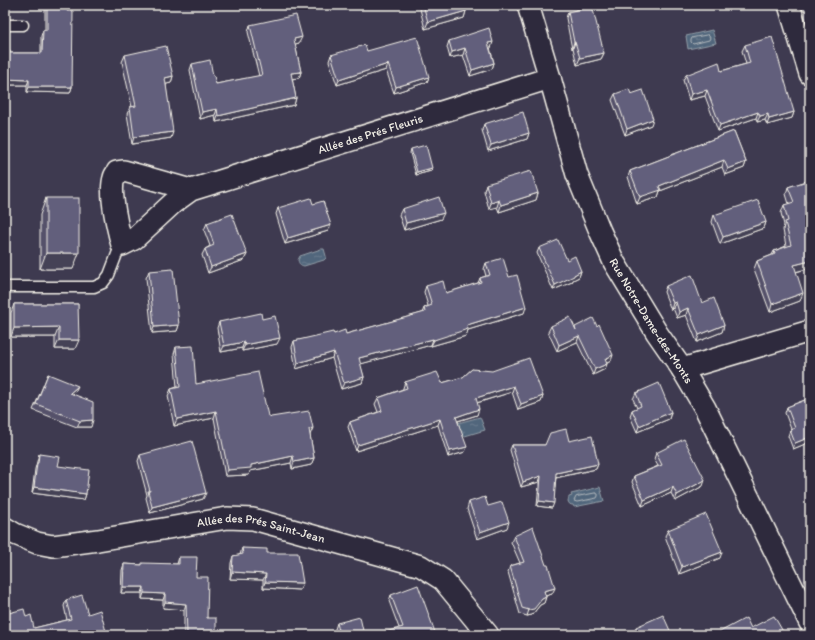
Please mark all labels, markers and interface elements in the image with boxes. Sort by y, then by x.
street label: Allée des Prés Fleuris [316,111,424,157]
street label: Rue Notre-Dame-des-Monts [606,256,696,386]
street label: Allée des Prés Saint-Jean [196,511,327,546]

